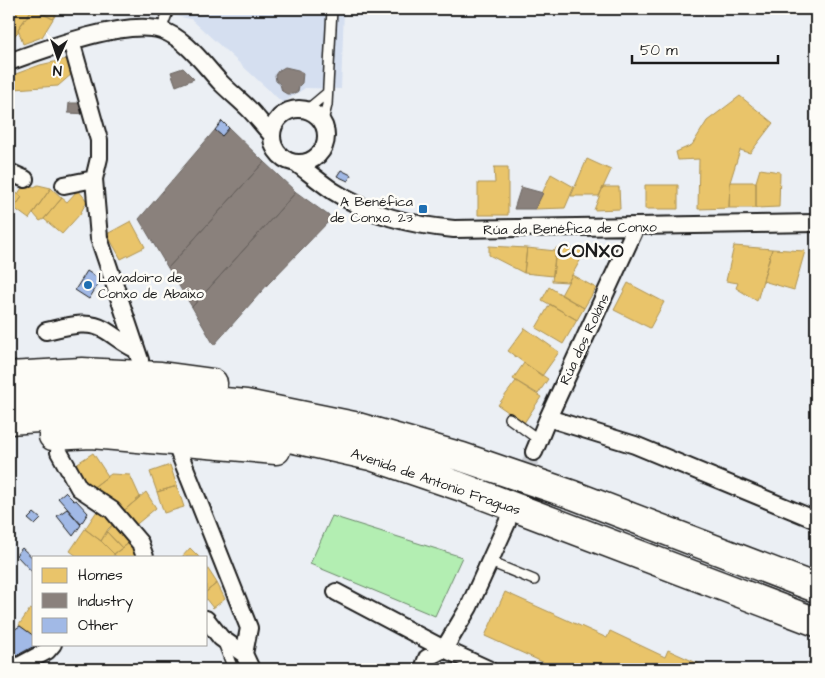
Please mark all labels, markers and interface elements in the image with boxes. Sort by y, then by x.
north arrow [32,32,82,82]
scale bar [632,32,779,64]
text: 50 m [640,40,678,61]
text: N [52,60,62,80]
place label: A Benéfica de Conxo, 23 [330,192,413,228]
marker: A Benéfica de Conxo, 23 [417,203,429,215]
street label: Rúa da Benéfica de Conxo [483,217,657,241]
district label: CONXO [557,238,625,265]
place label: Lavadoiro de Conxo de Abaixo [98,268,204,304]
marker: Lavadoiro de Conxo de Abaixo [82,279,94,291]
street label: Rúa dos Roláns [555,290,615,388]
street label: Avenida de Antonio Fraguas [348,443,523,520]
legend [32,556,208,646]
text: Homes [78,565,123,586]
text: Industry [78,591,133,613]
text: Other [78,615,118,636]

